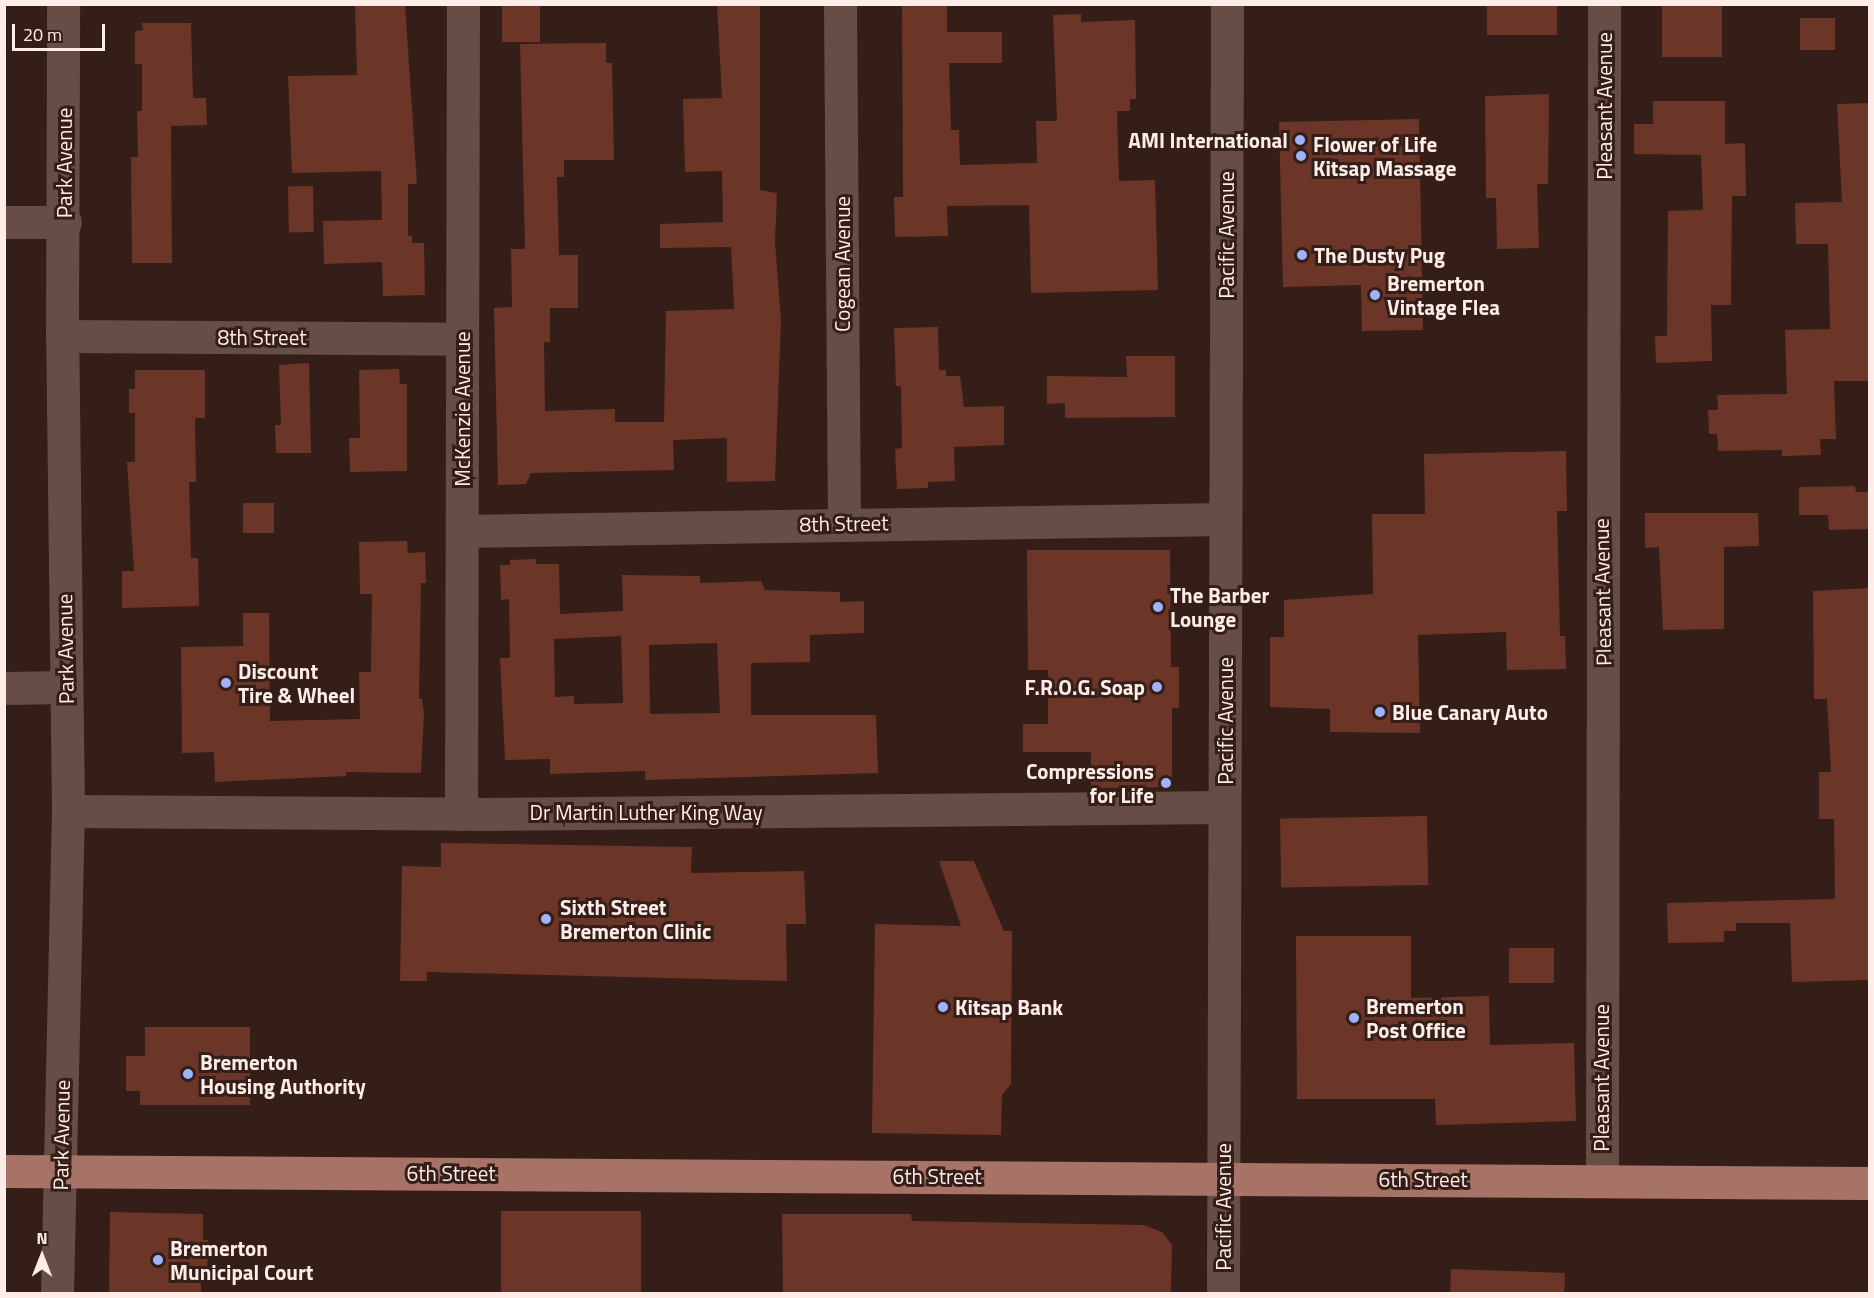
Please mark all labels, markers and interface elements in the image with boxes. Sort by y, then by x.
scale bar [15,12,108,50]
text: 20 m [23,21,62,48]
street label: Pleasant Avenue [1591,32,1617,180]
street label: Park Avenue [51,108,77,218]
place label: AMI International [1128,127,1288,153]
place label: Flower of Life Kitsap Massage [1313,131,1456,181]
marker: AMI International [1293,133,1307,147]
marker: Flower of Life Kitsap Massage [1294,149,1308,163]
street label: Pacific Avenue [1213,171,1239,299]
street label: Cogean Avenue [829,196,855,332]
place label: The Dusty Pug [1314,242,1445,268]
marker: The Dusty Pug [1295,248,1309,262]
place label: Bremerton Vintage Flea [1387,270,1500,320]
marker: Bremerton Vintage Flea [1368,288,1382,302]
street label: 8th Street [217,324,307,350]
street label: McKenzie Avenue [449,331,475,487]
street label: 8th Street [799,510,889,536]
street label: Pleasant Avenue [1588,518,1616,666]
place label: The Barber Lounge [1170,582,1269,632]
street label: Park Avenue [51,594,79,704]
marker: The Barber Lounge [1151,600,1165,614]
street label: Pacific Avenue [1212,657,1238,785]
place label: Discount Tire & Wheel [238,658,355,708]
place label: F.R.O.G. Soap [1024,674,1145,700]
marker: Discount Tire & Wheel [219,676,233,690]
marker: F.R.O.G. Soap [1150,680,1164,694]
place label: Blue Canary Auto [1392,699,1548,725]
marker: Blue Canary Auto [1373,705,1387,719]
place label: Compressions for Life [1026,758,1154,808]
marker: Compressions for Life [1159,776,1173,790]
street label: Dr Martin Luther King Way [529,799,763,825]
place label: Sixth Street Bremerton Clinic [560,894,711,944]
marker: Sixth Street Bremerton Clinic [537,910,555,928]
place label: Bremerton Post Office [1366,993,1466,1043]
place label: Kitsap Bank [955,994,1063,1020]
marker: Kitsap Bank [936,1000,950,1014]
street label: Pleasant Avenue [1588,1004,1614,1152]
marker: Bremerton Post Office [1347,1011,1361,1025]
place label: Bremerton Housing Authority [200,1049,366,1099]
marker: Bremerton Housing Authority [181,1067,195,1081]
street label: Park Avenue [47,1080,75,1190]
street label: Pacific Avenue [1210,1143,1236,1271]
street label: 6th Street [406,1160,496,1186]
street label: 6th Street [892,1163,982,1189]
street label: 6th Street [1378,1166,1468,1192]
north arrow [12,1226,72,1286]
text: N [36,1226,48,1250]
place label: Bremerton Municipal Court [170,1235,313,1285]
marker: Bremerton Municipal Court [151,1253,165,1267]

